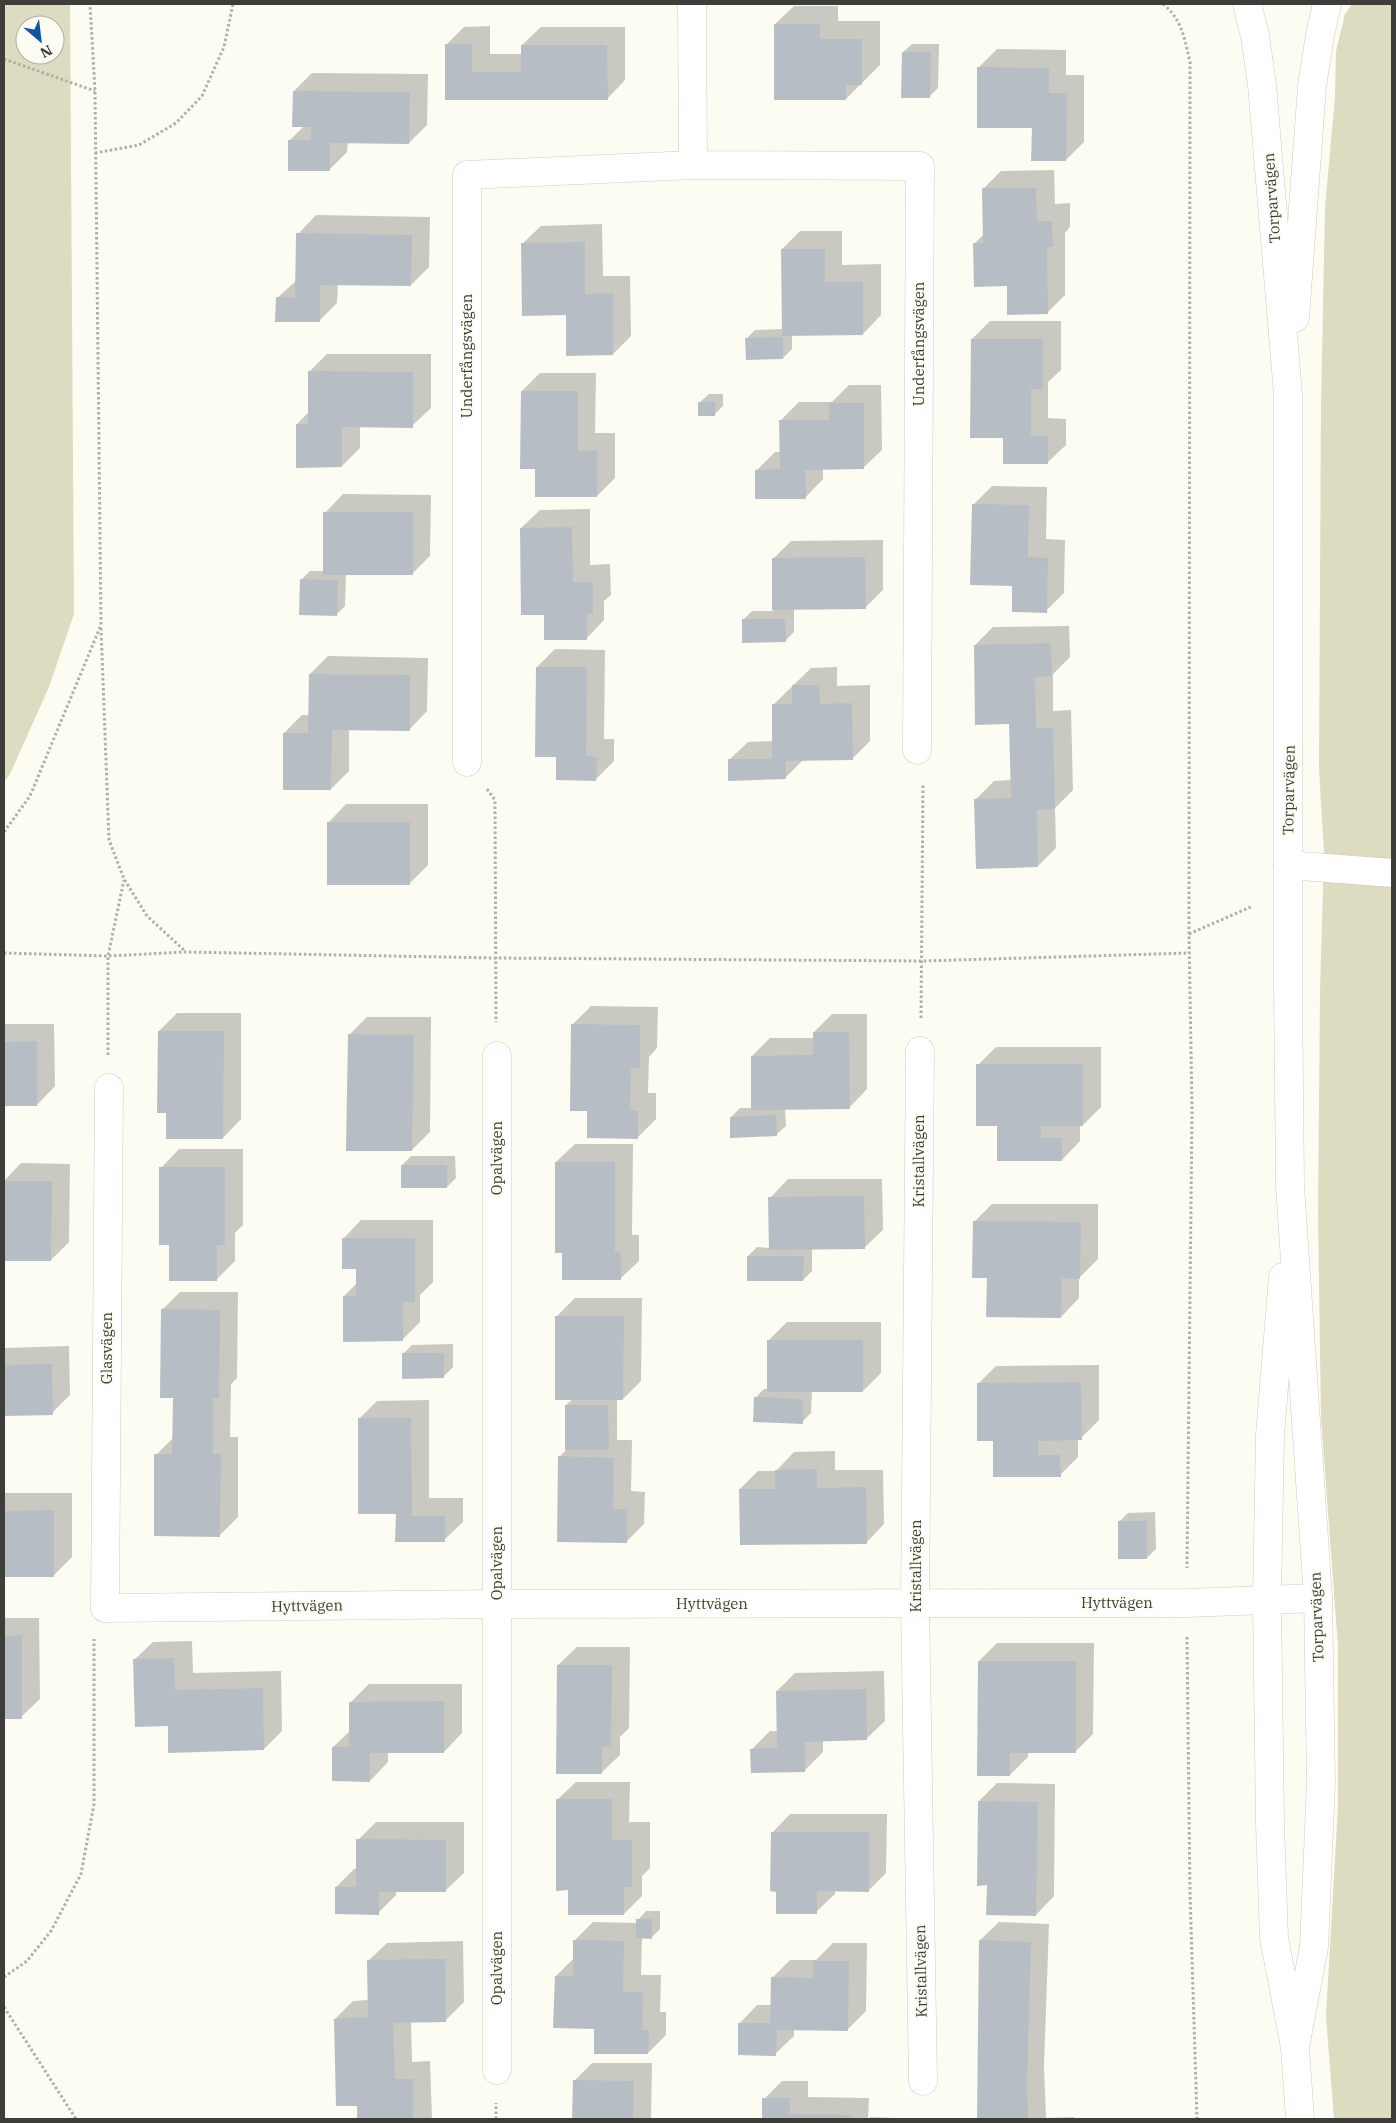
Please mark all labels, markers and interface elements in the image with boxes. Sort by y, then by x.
north arrow [15,15,65,65]
text: N [37,41,55,62]
street label: Torparvägen [1259,152,1284,244]
street label: Underfångsvägen [909,281,928,406]
street label: Underfångsvägen [457,293,476,418]
street label: Torparvägen [1278,744,1299,835]
street label: Kristallvägen [909,1114,928,1208]
street label: Opalvägen [487,1120,506,1195]
street label: Glasvägen [97,1311,116,1384]
street label: Kristallvägen [906,1519,925,1613]
street label: Opalvägen [487,1525,506,1600]
street label: Torparvägen [1305,1571,1328,1663]
street label: Hyttvägen [1081,1593,1153,1612]
street label: Hyttvägen [676,1594,748,1613]
street label: Hyttvägen [271,1595,344,1616]
street label: Kristallvägen [910,1924,931,2018]
street label: Opalvägen [487,1930,506,2005]

